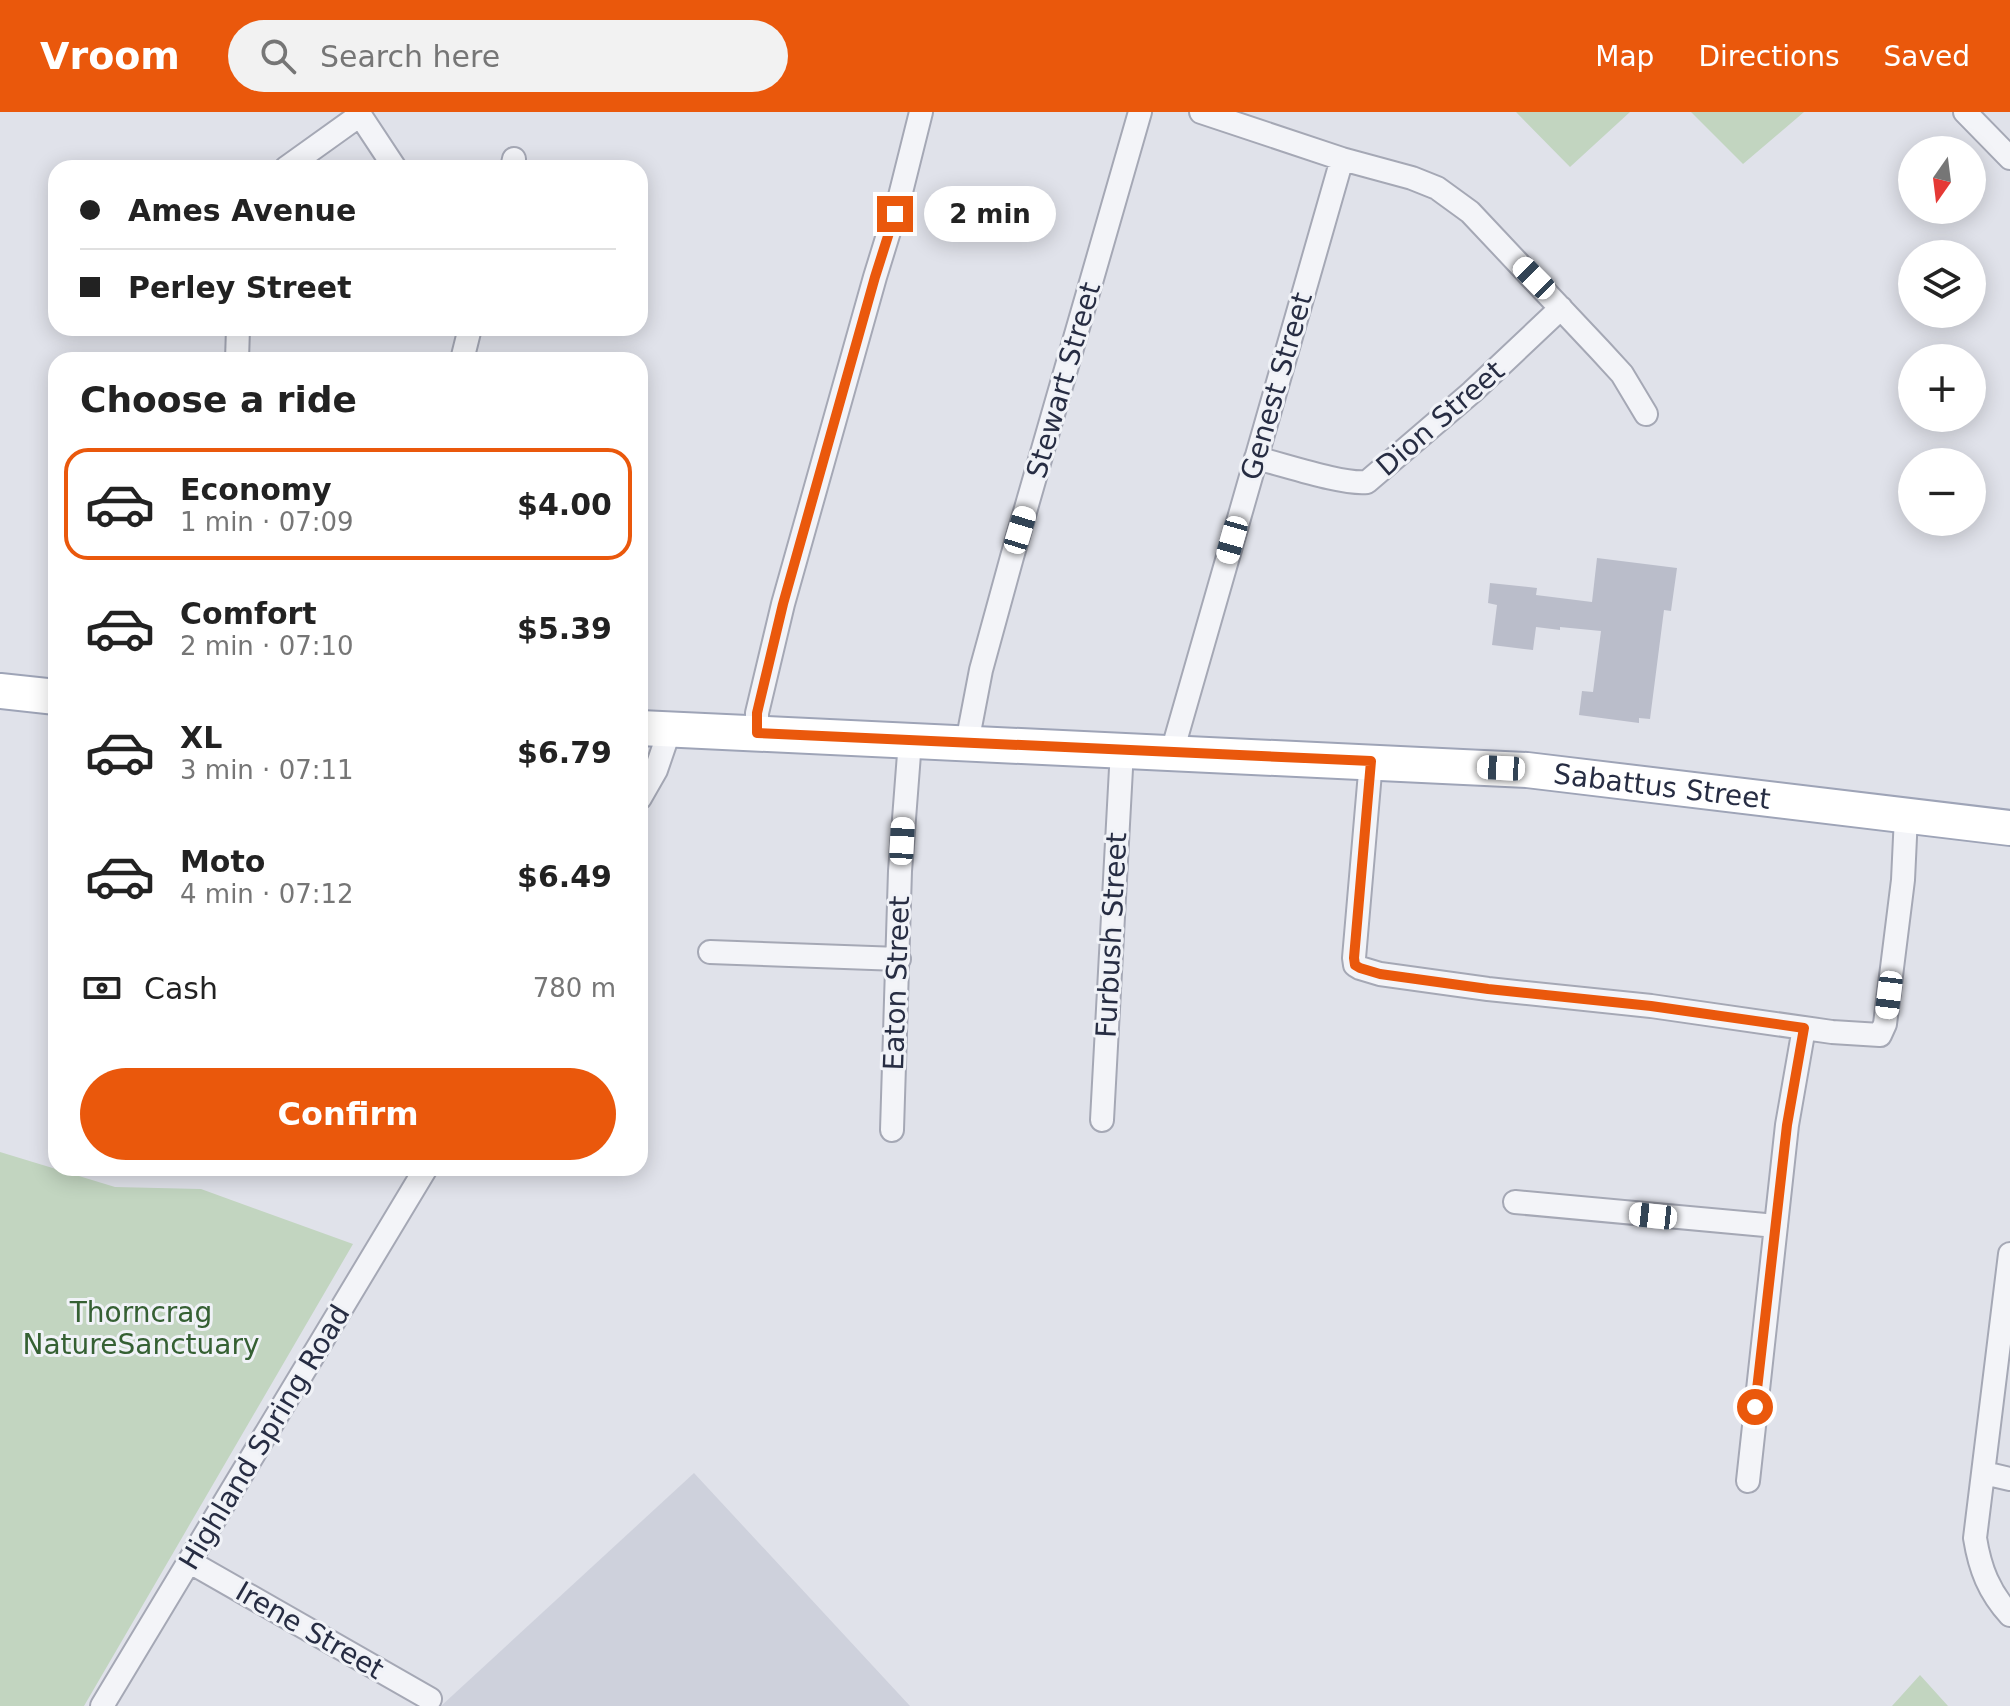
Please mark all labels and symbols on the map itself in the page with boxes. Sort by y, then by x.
north arrow [1898,136,1986,224]
callout: 2 min [923,186,1055,242]
route end [877,196,913,232]
car [1509,253,1559,303]
street label: Stewart Street [1020,278,1107,482]
street label: Genest Street [1234,289,1319,484]
street label: Dion Street [1370,354,1511,483]
car [1002,504,1038,556]
car [1214,514,1250,566]
car [1476,755,1526,781]
street label: Sabattus Street [1552,757,1772,816]
car [889,816,915,866]
street label: Furbush Street [1090,831,1133,1039]
street label: Eaton Street [877,895,916,1071]
car [1874,970,1904,1020]
car [1628,1202,1678,1230]
park label: Thorncrag NatureSanctuary [23,1296,260,1361]
street label: Highland Spring Road [172,1299,357,1576]
route start [1737,1389,1773,1425]
street label: Irene Street [230,1575,390,1686]

